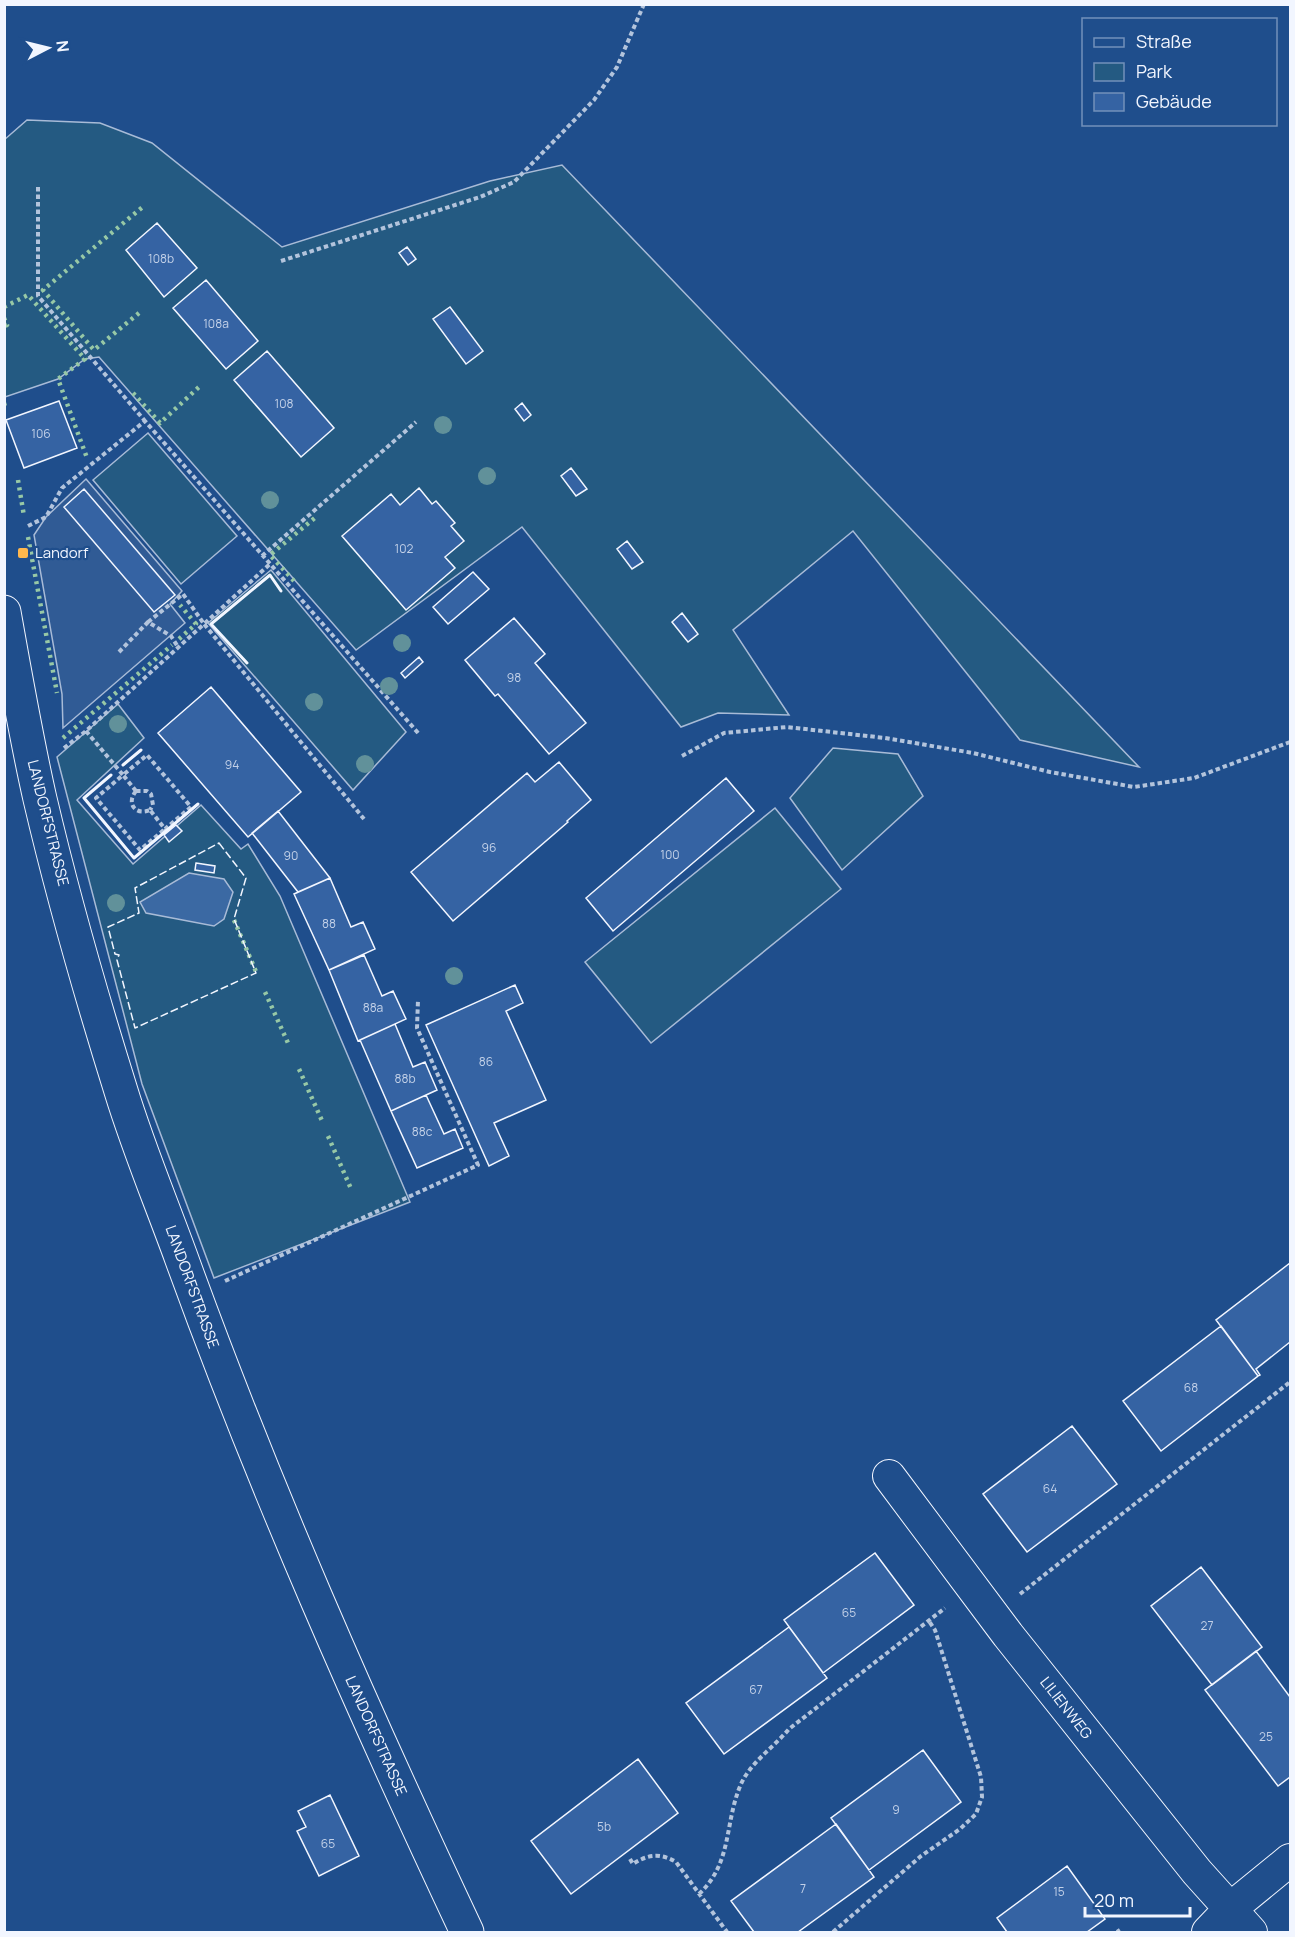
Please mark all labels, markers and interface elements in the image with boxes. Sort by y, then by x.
north arrow [18,18,78,78]
legend [1082,18,1277,126]
text: Straße [1136,29,1192,53]
text: N [51,39,75,53]
text: Park [1136,59,1173,83]
text: Gebäude [1136,89,1212,113]
house number: 108b [148,250,174,267]
house number: 108a [203,315,229,332]
house number: 108 [275,395,294,412]
house number: 106 [31,425,51,442]
house number: 102 [395,540,414,557]
place label: Landorf [35,542,89,563]
marker: Landorf [16,546,30,560]
house number: 98 [507,669,521,686]
house number: 94 [225,756,239,773]
street label: LANDORFSTRASSE [23,758,74,888]
house number: 96 [482,839,496,856]
house number: 100 [660,846,680,863]
house number: 90 [284,847,298,864]
house number: 88 [322,915,336,932]
house number: 88a [363,999,383,1016]
house number: 86 [479,1053,493,1070]
house number: 88b [394,1070,416,1087]
house number: 88c [412,1123,433,1140]
street label: LANDORFSTRASSE [160,1222,224,1351]
house number: 68 [1184,1379,1198,1396]
house number: 64 [1043,1480,1057,1497]
house number: 65 [842,1604,856,1621]
house number: 27 [1201,1617,1213,1634]
street label: LANDORFSTRASSE [341,1672,412,1799]
street label: LILIENWEG [1035,1672,1098,1744]
house number: 67 [749,1681,763,1698]
house number: 25 [1259,1728,1273,1745]
house number: 9 [892,1801,900,1818]
house number: 5b [597,1818,611,1835]
house number: 65 [321,1835,335,1852]
house number: 7 [800,1880,806,1897]
scale bar [1085,1880,1190,1918]
house number: 15 [1053,1883,1065,1900]
text: 20 m [1094,1888,1134,1912]

